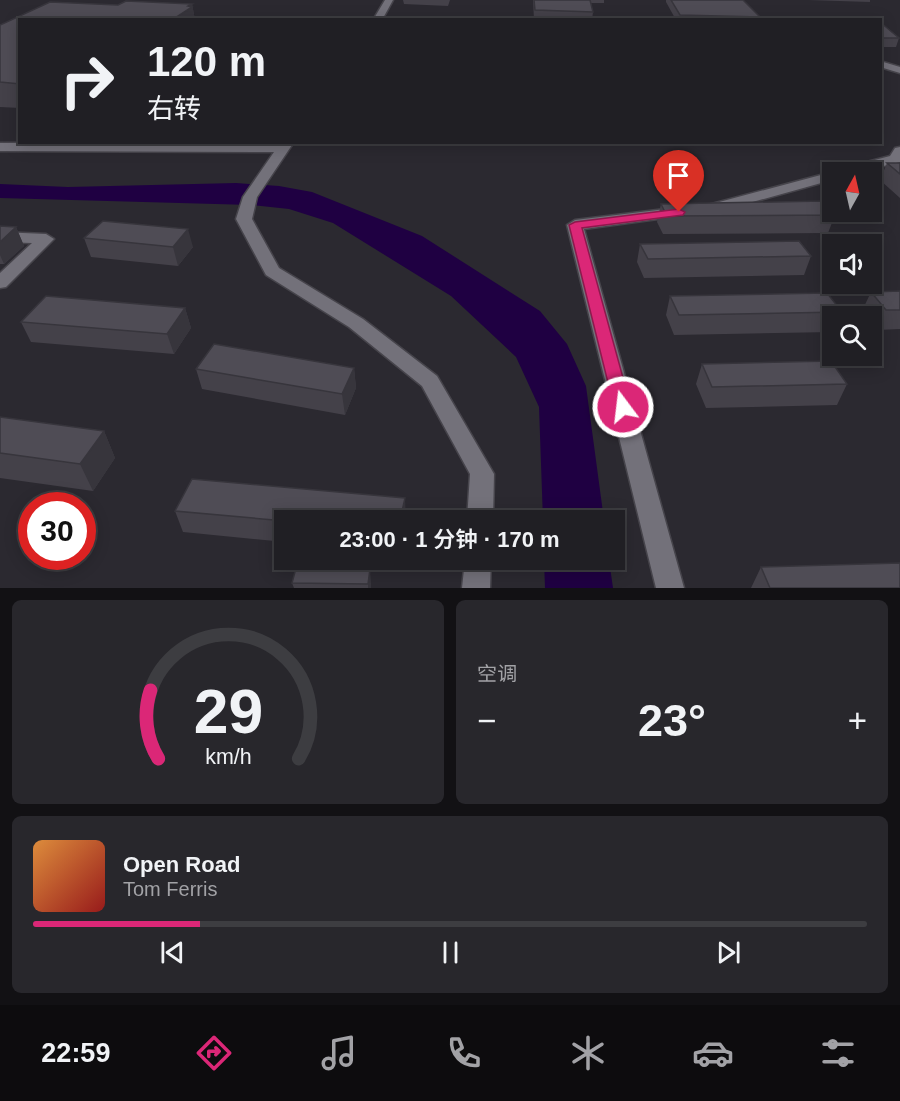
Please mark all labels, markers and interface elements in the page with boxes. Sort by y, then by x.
text: 120 m [147,38,266,85]
icon: right [48,42,126,120]
text: 右转 [147,94,201,124]
pin [653,150,704,212]
icon: arrive [662,159,695,192]
north arrow [822,162,882,222]
map controls [822,162,882,366]
button: sound [822,234,882,294]
button: search [822,306,882,366]
position arrow [591,375,655,439]
speed limit sign: 30 [18,492,96,570]
text: 23:00 · 1 分钟 · 170 m [339,527,560,552]
text: 空调 [477,663,517,685]
text: 29 [193,677,263,746]
text: 23° [638,695,706,746]
text: − [477,702,496,739]
text: + [848,702,867,739]
text: km/h [205,745,251,769]
text: Open Road [123,852,240,877]
text: Tom Ferris [123,878,217,900]
icon: previous [156,936,189,969]
icon: pause [434,936,467,969]
icon: next [712,936,745,969]
icon: directions [193,1032,235,1074]
icon: music [318,1032,360,1074]
icon: phone [443,1032,485,1074]
icon: climate [567,1032,609,1074]
icon: car [692,1032,734,1074]
icon: filters [817,1032,859,1074]
text: 22:59 [41,1038,110,1068]

